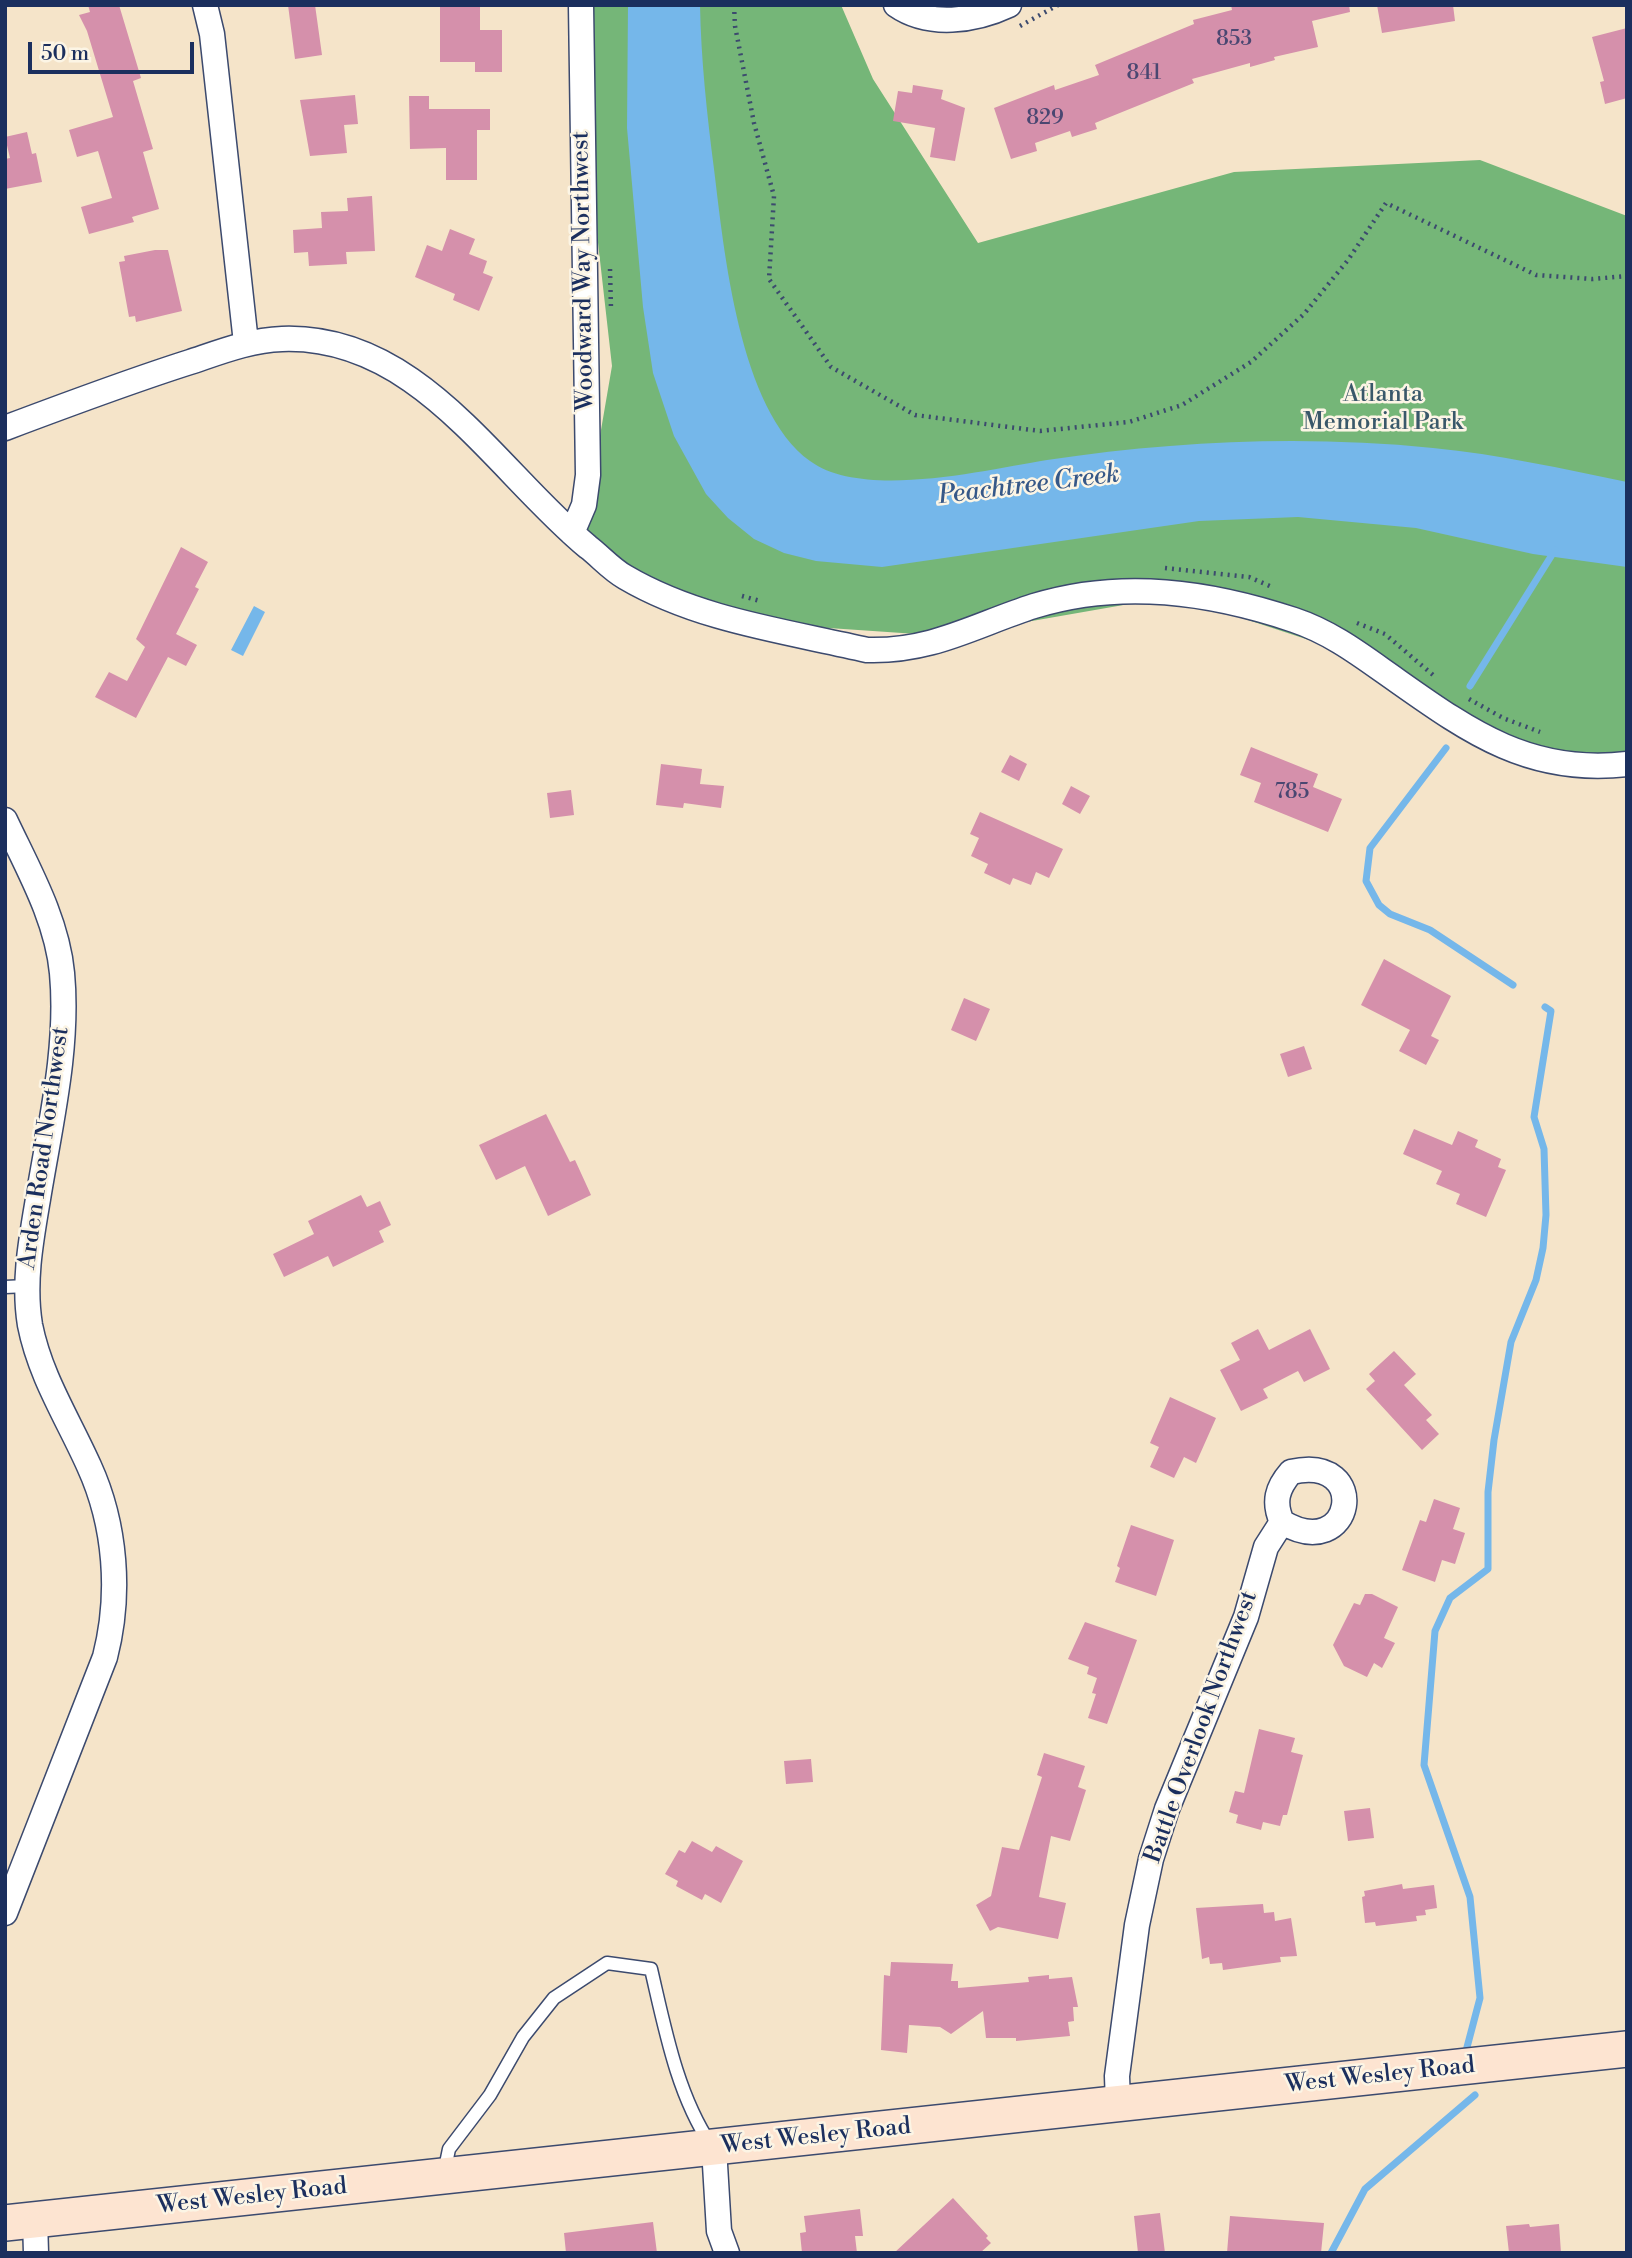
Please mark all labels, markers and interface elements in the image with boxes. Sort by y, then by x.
house number: 853 [1216,27,1252,53]
scale bar [32,28,198,72]
text: 50 m [41,41,89,67]
house number: 841 [1127,61,1161,87]
house number: 829 [1026,106,1064,132]
street label: Woodward Way Northwest [567,131,601,411]
park label: Atlanta Memorial Park [1303,381,1463,437]
water label: Peachtree Creek [937,459,1121,513]
house number: 785 [1275,780,1309,806]
street label: Arden Road Northwest [14,1025,76,1271]
street label: Battle Overlook Northwest [1139,1587,1265,1867]
street label: West Wesley Road [1284,2052,1476,2100]
street label: West Wesley Road [720,2113,912,2161]
street label: West Wesley Road [156,2173,348,2221]

